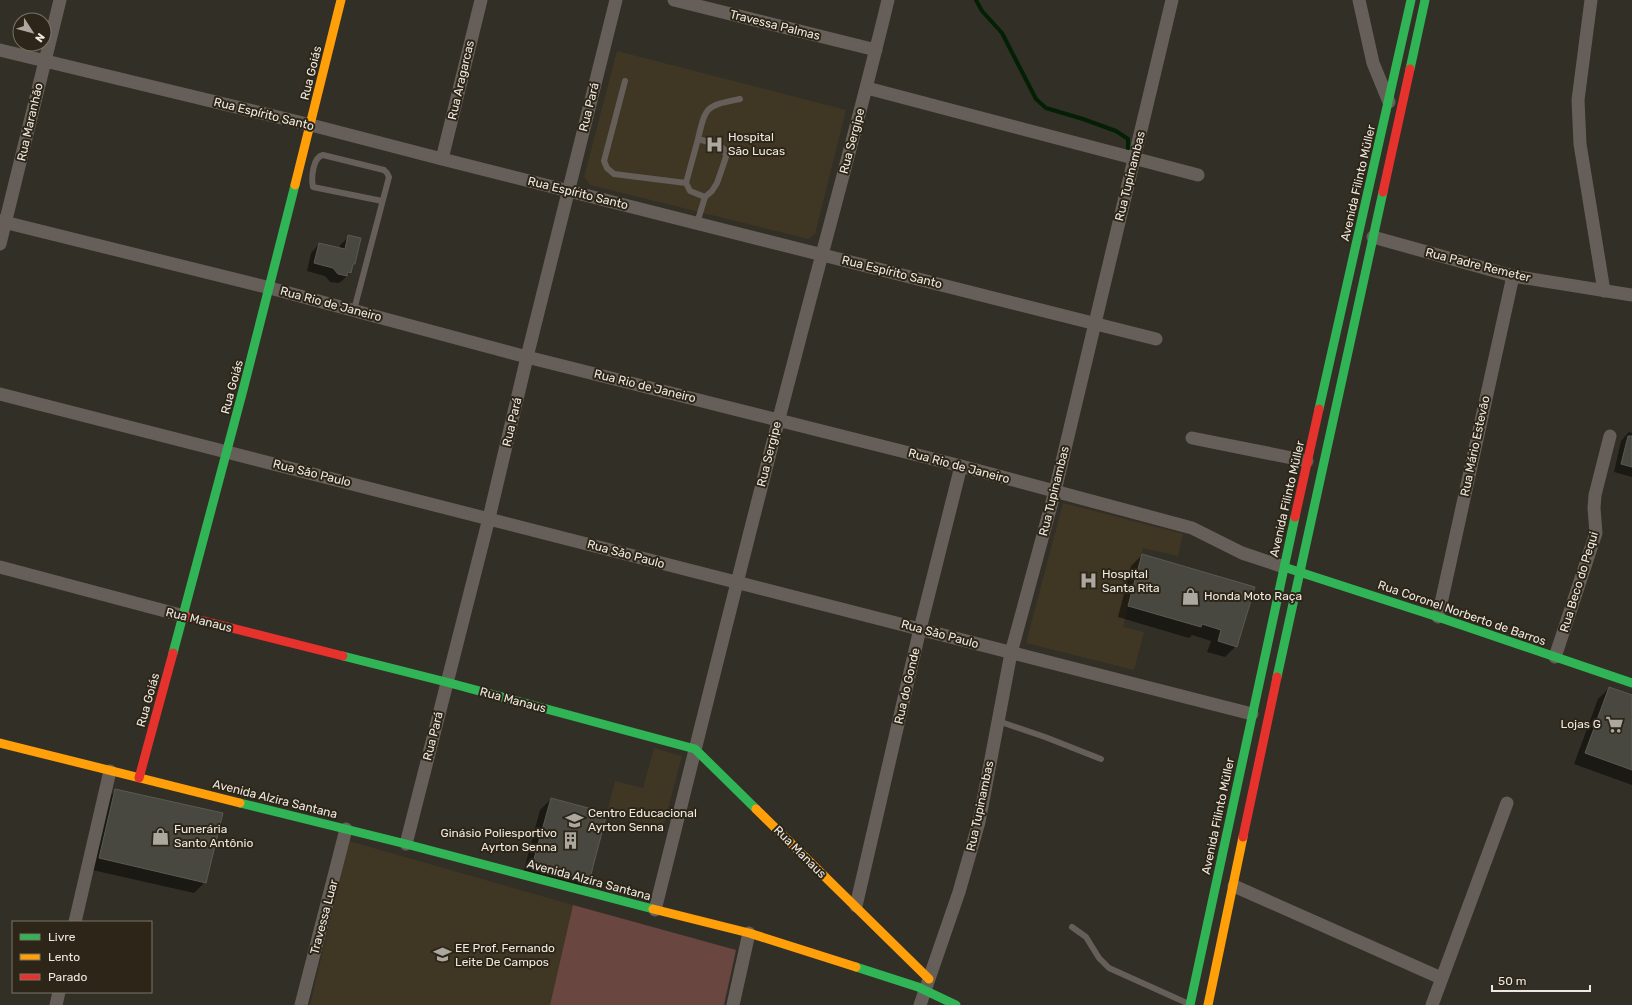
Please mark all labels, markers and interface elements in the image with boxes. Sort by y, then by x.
street label: Travessa Palmas [728,7,822,43]
north arrow [12,12,52,52]
text: N [32,31,47,45]
street label: Rua Aragarcas [445,39,477,121]
street label: Rua Goiás [298,44,324,102]
street label: Rua Maranhão [14,81,46,163]
street label: Rua Pará [576,81,602,133]
street label: Rua Espírito Santo [212,95,316,133]
street label: Rua Sergipe [837,106,868,175]
street label: Avenida Filinto Müller [1338,123,1378,243]
place label: Hospital São Lucas [728,130,785,158]
street label: Rua Tupinambas [1112,130,1148,222]
hospital icon: Hospital São Lucas [705,134,725,154]
street label: Rua Espírito Santo [526,174,630,212]
street label: Rua Padre Remeter [1424,245,1532,285]
street label: Rua Espírito Santo [840,253,944,291]
street label: Rua Rio de Janeiro [279,284,383,324]
street label: Rua Goiás [218,358,246,416]
street label: Rua Rio de Janeiro [593,367,697,405]
street label: Rua Mário Estevão [1457,394,1493,498]
street label: Rua Pará [500,396,524,448]
street label: Rua Sergipe [754,419,784,488]
street label: Avenida Filinto Müller [1267,439,1307,559]
street label: Rua Tupinambas [1036,445,1072,537]
street label: Rua Rio de Janeiro [907,446,1011,486]
street label: Rua São Paulo [272,457,353,489]
street label: Rua Beco do Pequi [1557,530,1601,634]
street label: Rua São Paulo [586,537,666,571]
place label: Hospital Santa Rita [1102,567,1160,595]
hospital icon: Hospital Santa Rita [1079,571,1099,591]
street label: Rua Coronel Norberto de Barros [1376,578,1548,648]
shop icon: Honda Moto Raça [1181,586,1201,606]
place label: Honda Moto Raça [1204,589,1302,603]
street label: Rua Manaus [164,605,234,635]
street label: Rua São Paulo [900,617,980,651]
street label: Rua do Gonde [891,646,923,725]
street label: Rua Goiás [134,671,162,729]
street label: Rua Manaus [478,684,548,716]
street label: Rua Pará [420,710,446,762]
supermarket icon: Lojas G [1604,714,1624,734]
place label: Lojas G [1561,717,1601,731]
street label: Avenida Filinto Müller [1199,756,1237,876]
street label: Rua Tupinambas [964,760,996,852]
street label: Avenida Alzira Santana [211,777,339,821]
place label: Centro Educacional Ayrton Senna [588,806,697,834]
school or university icon: Centro Educacional Ayrton Senna [565,810,585,830]
place label: Funerária Santo Antônio [174,822,253,850]
street label: Rua Manaus [771,823,829,881]
shop icon: Funerária Santo Antônio [151,826,171,846]
place label: Ginásio Poliesportivo Ayrton Senna [440,826,557,854]
building icon: Ginásio Poliesportivo Ayrton Senna [560,830,580,850]
street label: Avenida Alzira Santana [525,857,653,903]
street label: Travessa Luar [307,878,341,956]
legend [12,921,152,993]
text: Livre [48,930,76,944]
place label: EE Prof. Fernando Leite De Campos [455,941,555,969]
school or university icon: EE Prof. Fernando Leite De Campos [432,945,452,965]
text: Lento [48,950,80,964]
scale bar [1492,967,1590,993]
text: Parado [48,970,87,984]
text: 50 m [1498,974,1526,988]

